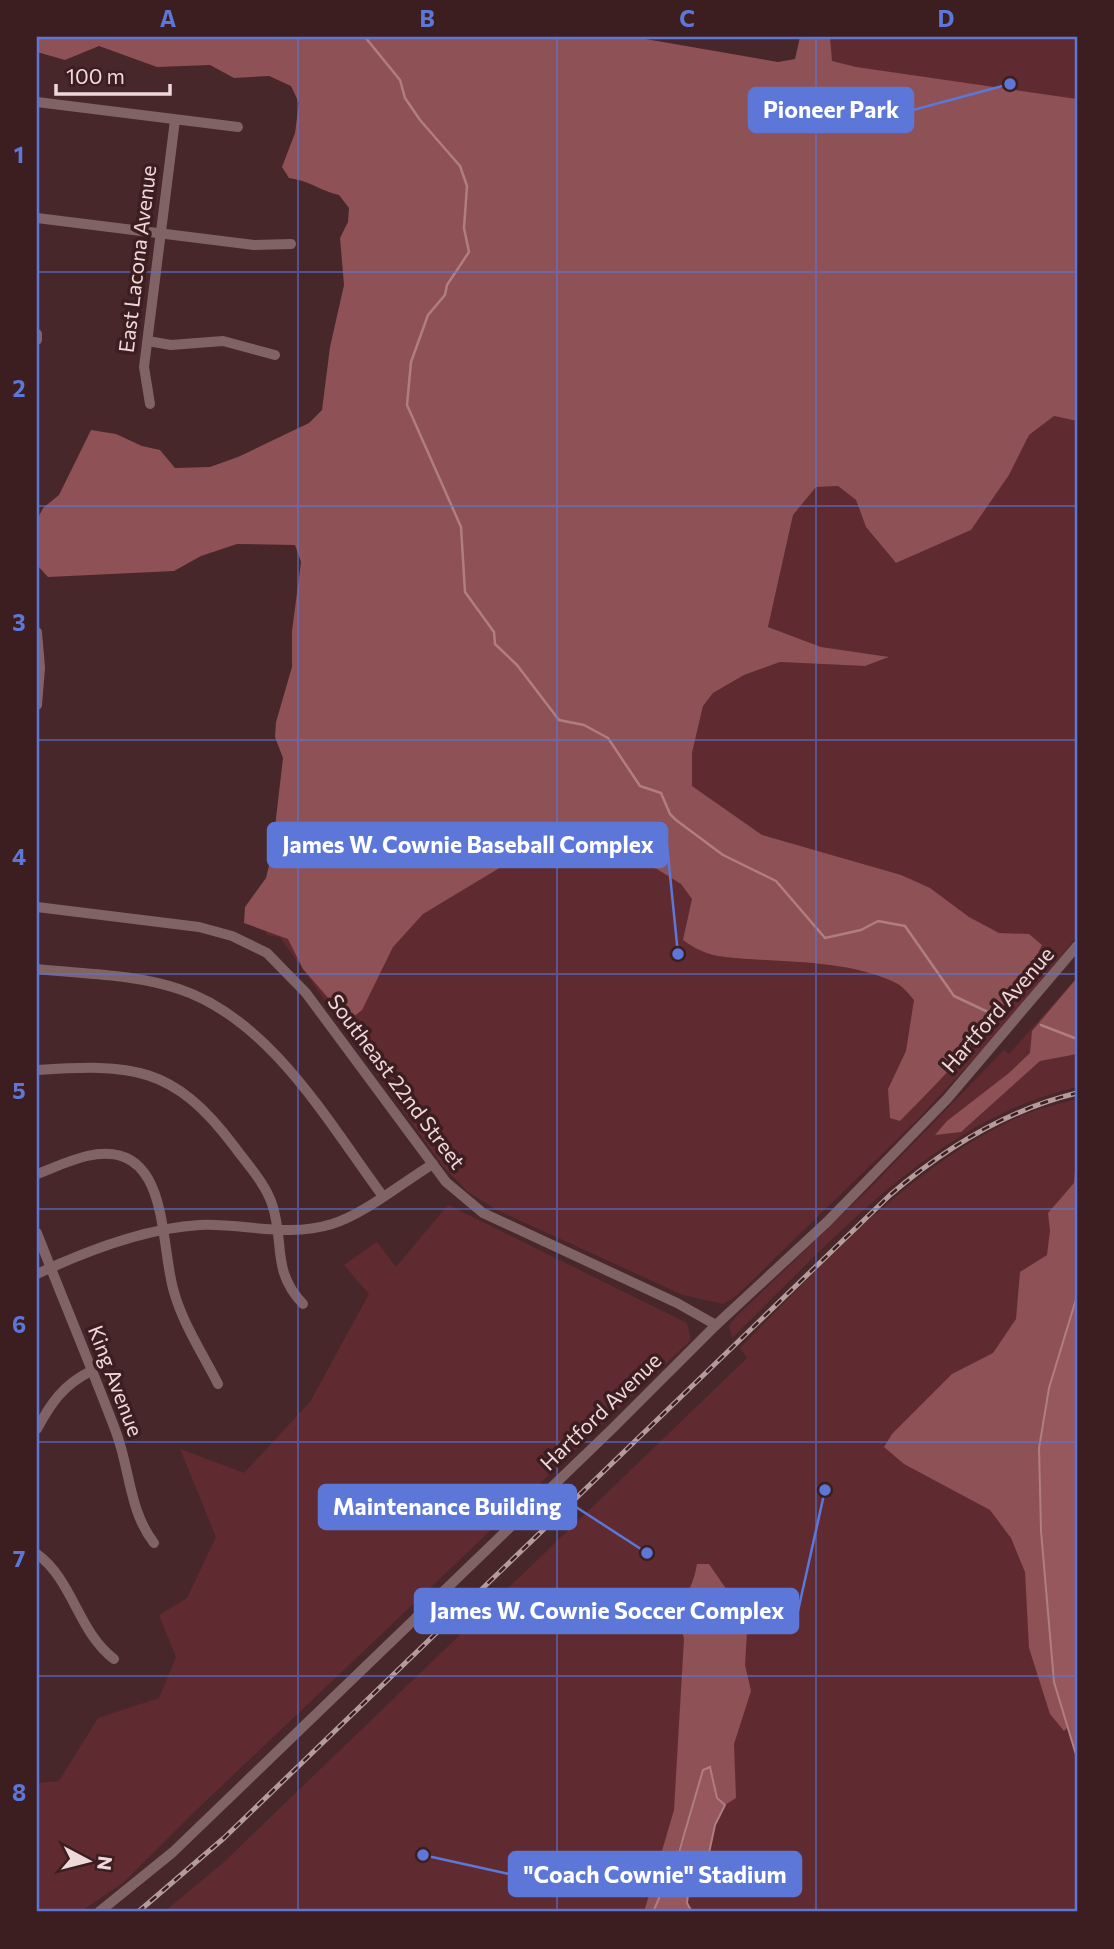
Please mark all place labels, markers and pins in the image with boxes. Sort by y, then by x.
callout: Pioneer Park [749,88,913,132]
callout: James W. Cownie Baseball Complex [268,823,667,867]
callout: Maintenance Building [319,1485,576,1529]
callout: James W. Cownie Soccer Complex [415,1589,798,1633]
callout: "Coach Cownie" Stadium [509,1852,801,1896]

